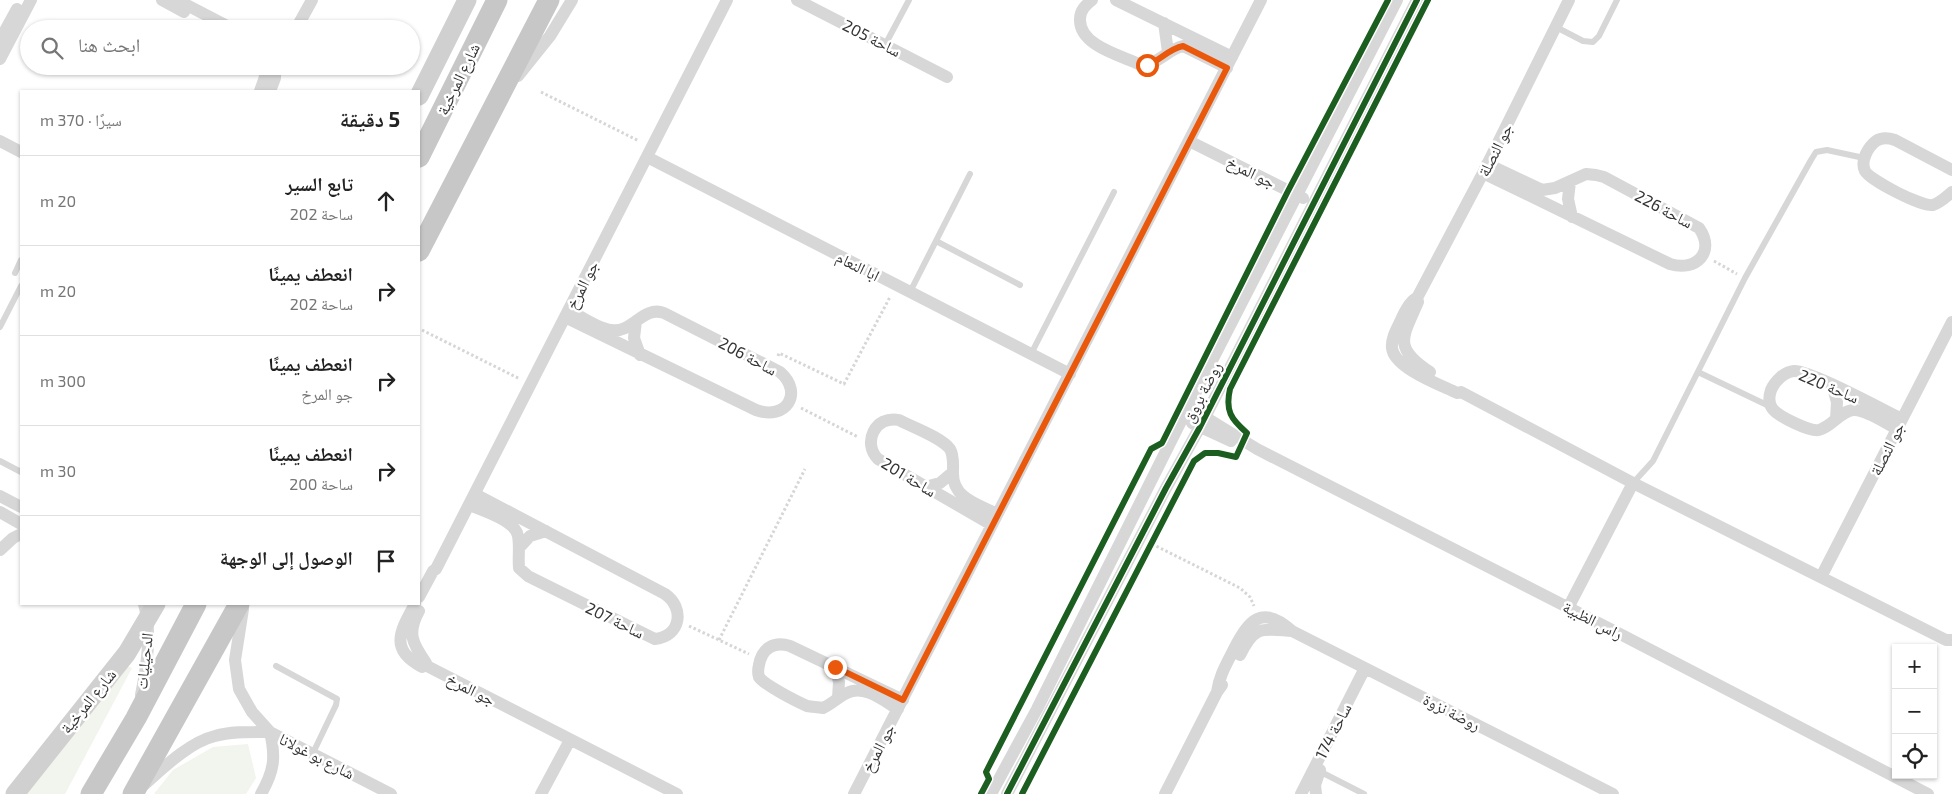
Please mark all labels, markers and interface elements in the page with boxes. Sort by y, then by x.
street label: ساحة 205 [840,15,905,60]
search box [20,20,420,75]
text: ابحث هنا [78,33,140,56]
icon: search [38,34,66,62]
street label: شارع المرخية [432,40,485,119]
route start [1136,54,1159,77]
text: 5 دقيقة [340,106,400,131]
text: سيرًا · 370 m [40,110,122,129]
street label: جو النصلة [1473,120,1517,180]
street label: جو المرخ [1223,152,1279,193]
text: تابع السير [286,172,353,195]
street label: ساحة 226 [1632,185,1696,232]
icon: ahead [372,187,400,215]
text: 20 m [40,191,76,210]
text: ساحة 202 [290,204,353,223]
street label: ابا النعام [832,247,883,286]
street label: جو المرخ [561,257,604,313]
text: انعطف يمينًا [268,262,353,285]
icon: right [372,277,400,305]
text: 20 m [40,281,76,300]
text: ساحة 202 [290,294,353,313]
street label: ساحة 206 [716,332,781,379]
text: انعطف يمينًا [268,352,353,375]
street label: روضة بروق [1178,358,1227,426]
street label: ساحة 220 [1796,364,1862,407]
icon: right [372,367,400,395]
text: 300 m [40,371,86,390]
text: جو المرخ [301,384,353,403]
street label: جو النصلة [1865,419,1909,479]
text: انعطف يمينًا [268,442,353,465]
street label: ساحة 201 [878,453,940,500]
icon: right [372,457,400,485]
text: 30 m [40,461,76,480]
text: ساحة 200 [289,474,353,493]
text: الوصول إلى الوجهة [220,546,353,569]
icon: arrive [372,547,400,575]
street label: راس الظبية [1559,596,1626,644]
street label: ساحة 207 [583,597,647,642]
street label: الدحيليات [131,632,156,690]
map controls [1892,644,1937,779]
button: + [1892,644,1937,689]
route end [824,656,847,679]
street label: شارع المرخية [56,665,121,738]
street label: جو المرخ [443,668,499,711]
street label: روضة نزوة [1420,689,1484,735]
button: − [1892,689,1937,734]
street label: ساحة 174 [1310,700,1355,762]
street label: جو المرخ [857,720,900,776]
street label: شارع بو غولانا [276,729,358,784]
button: locate [1892,734,1937,779]

